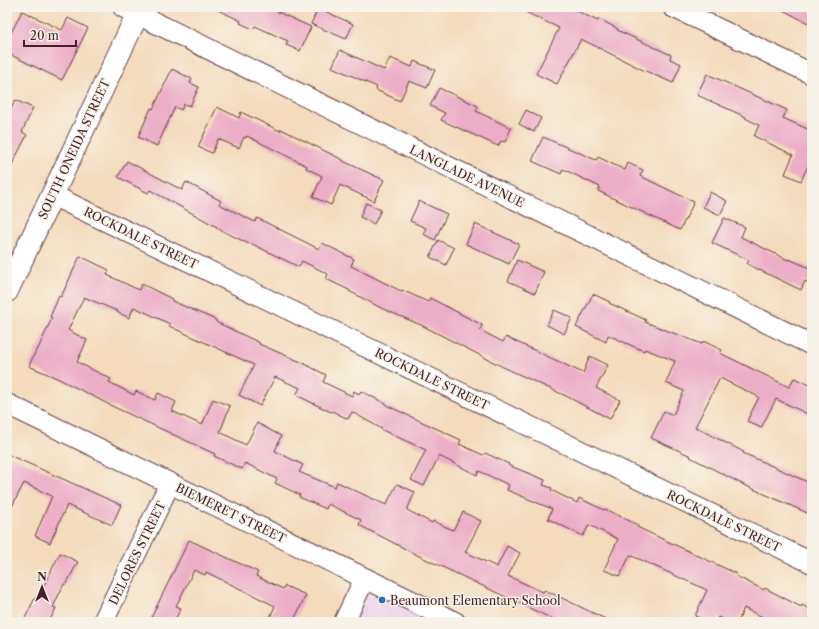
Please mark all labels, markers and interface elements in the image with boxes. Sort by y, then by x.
scale bar [24,22,76,48]
text: 20 m [30,28,59,43]
street label: SOUTH ONEIDA STREET [35,77,113,221]
street label: LANGLADE AVENUE [407,142,527,210]
street label: ROCKDALE STREET [81,204,201,272]
street label: ROCKDALE STREET [372,345,492,413]
street label: BIEMERET STREET [173,480,289,546]
street label: ROCKDALE STREET [664,487,784,555]
street label: DELORES STREET [105,499,169,607]
north arrow [22,567,62,607]
text: N [37,570,47,584]
place label: Beaumont Elementary School [390,593,561,608]
marker: Beaumont Elementary School [377,595,387,605]

